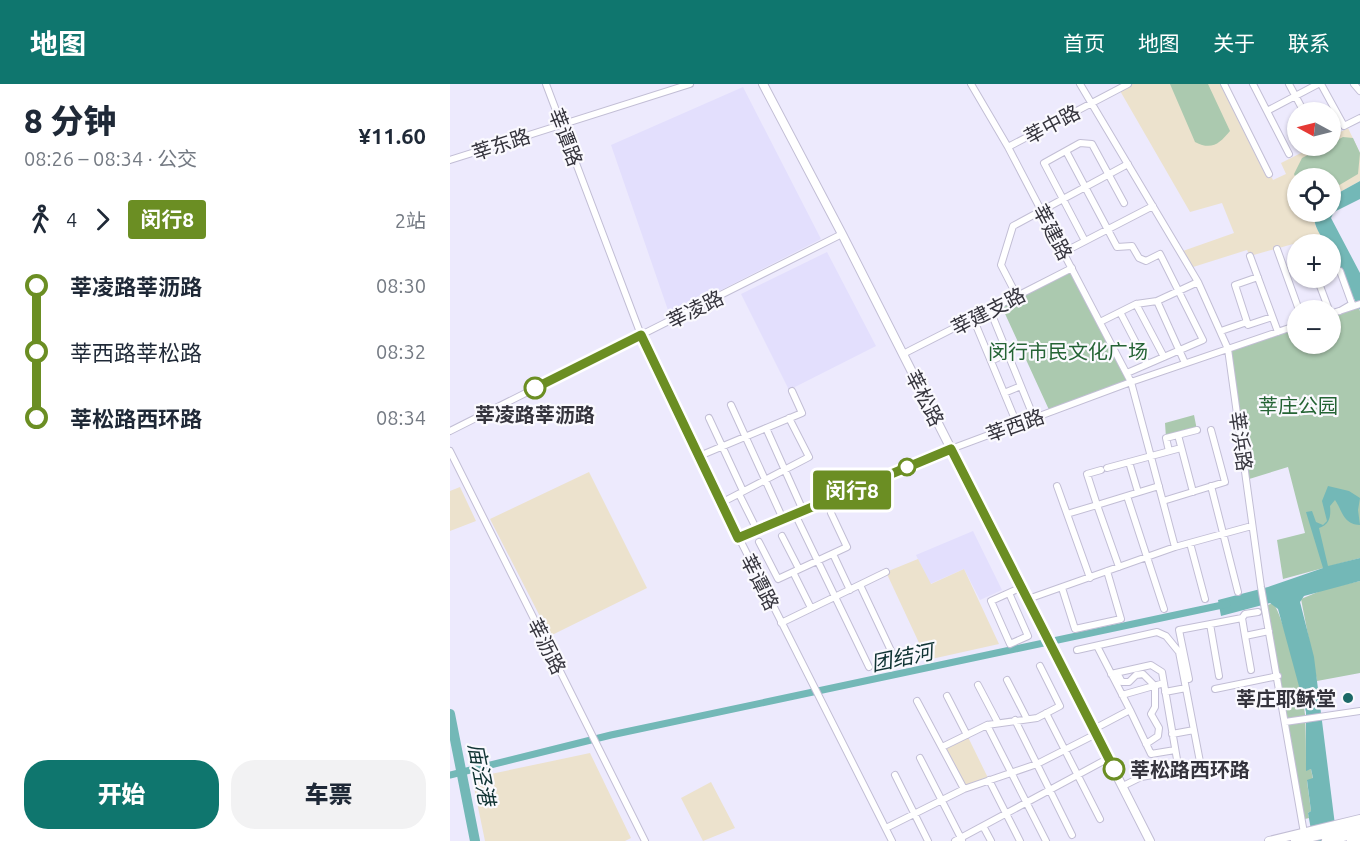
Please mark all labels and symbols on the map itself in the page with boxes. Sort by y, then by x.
street label: 莘中路 [1020,100,1084,148]
north arrow [1287,102,1341,156]
street label: 莘谭路 [545,105,587,169]
street label: 莘东路 [469,124,533,164]
street label: 莘建路 [1029,200,1077,264]
street label: 莘建支路 [947,283,1029,339]
street label: 莘凌路 [663,286,727,332]
park label: 闵行市民文化广场 [988,340,1148,363]
street label: 莘松路 [901,366,949,430]
marker: 莘凌路莘沥路 [524,377,546,399]
park label: 莘庄公园 [1258,394,1338,417]
place label: 莘凌路莘沥路 [475,403,595,426]
street label: 莘西路 [983,404,1047,446]
street label: 莘浜路 [1225,410,1257,472]
unlabelled marker [898,458,916,476]
line badge: 闵行8 [818,470,886,510]
street label: 莘谭路 [736,550,784,614]
street label: 莘沥路 [523,614,571,678]
water label: 团结河 [869,638,939,675]
place label: 莘庄耶稣堂 [1236,687,1336,710]
marker: 莘庄耶稣堂 [1341,691,1355,705]
water label: 庙泾港 [464,741,500,810]
marker: 莘松路西环路 [1103,758,1125,780]
place label: 莘松路西环路 [1130,758,1250,781]

